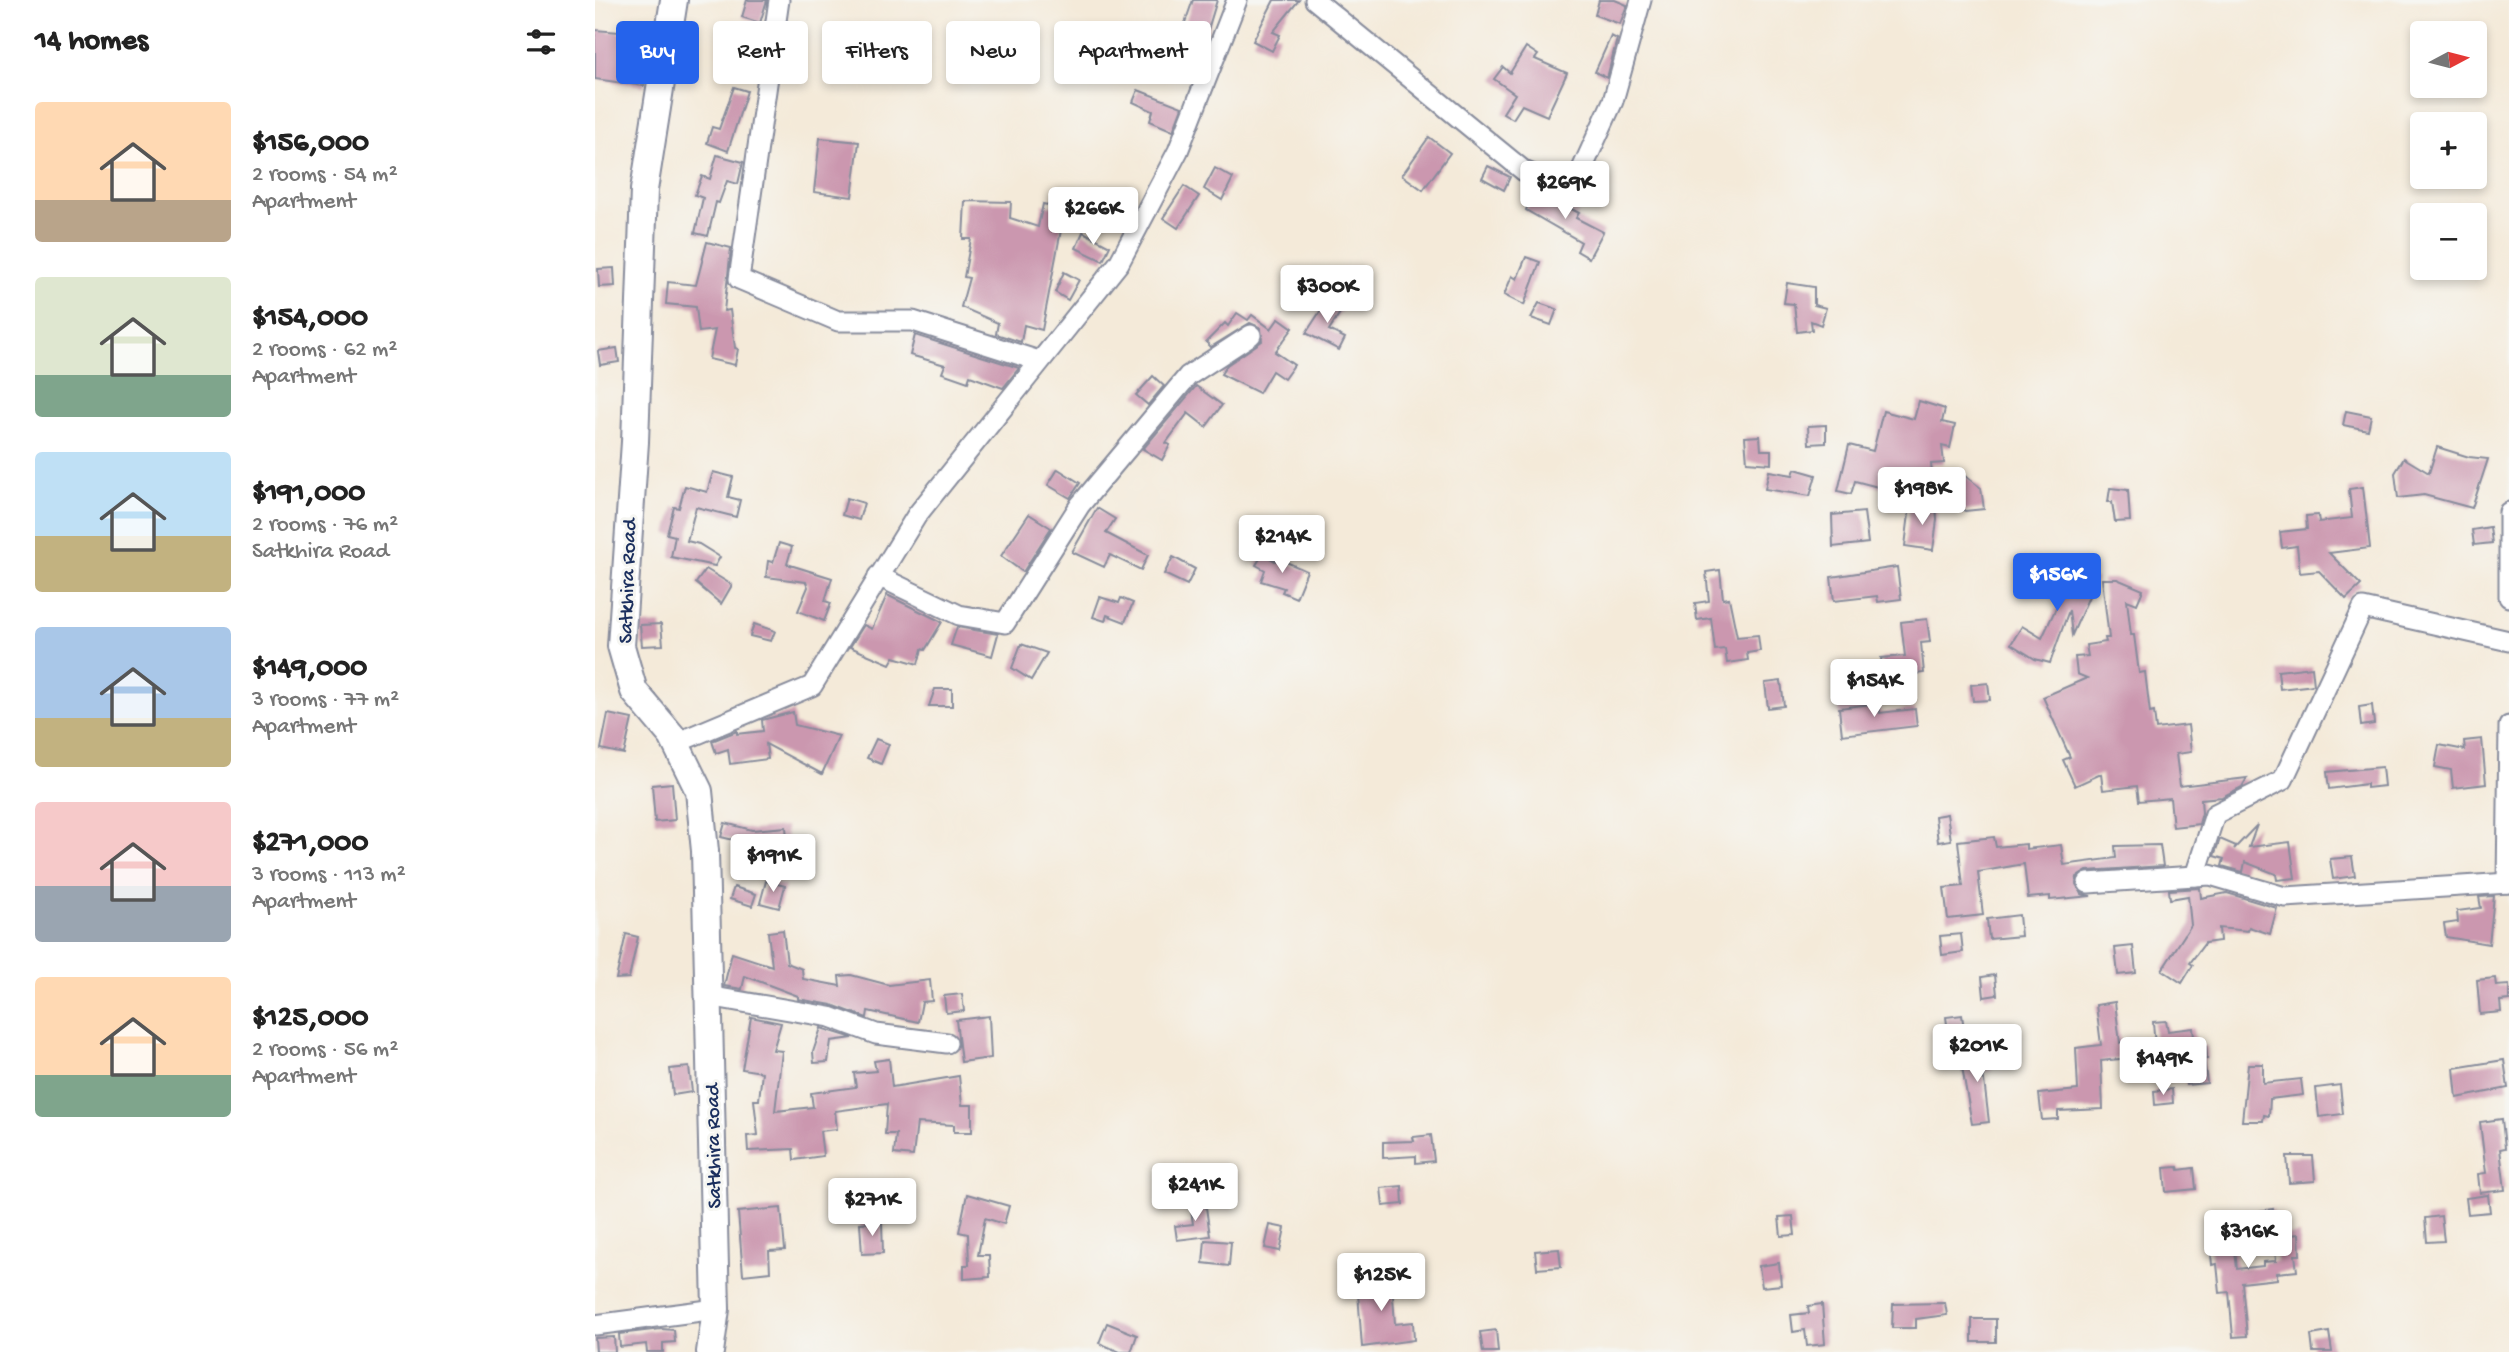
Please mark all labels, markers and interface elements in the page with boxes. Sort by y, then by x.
chip: Buy [616,21,699,84]
chip: Rent [713,21,808,84]
chip: Filters [822,21,932,84]
chip: New [946,21,1040,84]
chip: Apartment [1054,21,1211,84]
north arrow [2410,21,2487,98]
map controls [2410,21,2487,280]
icon: filters [522,23,560,61]
text: 14 homes [35,25,148,60]
button: + [2410,112,2487,189]
text: $156,000 [252,127,369,162]
icon: home [91,130,175,214]
text: 2 rooms · 54 m² [252,162,398,189]
pin: $269K [1516,162,1614,221]
text: $269K [1536,170,1594,197]
pin: $266K [1044,188,1142,247]
text: Apartment [252,189,356,216]
text: $266K [1064,196,1122,223]
button: − [2410,203,2487,280]
pin: $300K [1278,266,1376,325]
text: $300K [1296,274,1358,301]
text: $154,000 [252,302,368,337]
icon: home [91,305,175,389]
text: 2 rooms · 62 m² [252,337,397,364]
text: Apartment [252,364,356,391]
pin: $198K [1873,468,1971,527]
text: $198K [1894,476,1950,503]
text: $191,000 [252,477,365,512]
icon: home [91,480,175,564]
text: 2 rooms · 76 m² [252,512,398,539]
street label: Satkhira Road [615,516,644,644]
pin: $214K [1233,516,1331,575]
text: $214K [1255,524,1309,551]
text: Satkhira Road [252,539,389,566]
pin: $156K [2008,554,2106,613]
text: $156K [2029,562,2085,589]
text: $149,000 [252,652,367,687]
icon: home [91,655,175,739]
pin: $154K [1825,660,1923,719]
text: $154K [1846,668,1902,695]
text: 3 rooms · 77 m² [252,687,399,714]
text: Apartment [252,714,356,741]
text: $271,000 [252,827,368,862]
icon: home [91,830,175,914]
pin: $191K [724,834,822,894]
text: $191K [746,843,800,870]
text: 3 rooms · 113 m² [252,862,406,889]
text: Apartment [252,889,356,916]
text: $125,000 [252,1002,369,1037]
icon: home [91,1005,175,1089]
pin: $201K [1928,1024,2026,1084]
text: $201K [1949,1033,2005,1060]
text: 2 rooms · 56 m² [252,1037,398,1064]
pin: $149K [2114,1038,2212,1097]
text: $149K [2136,1046,2190,1073]
text: Apartment [252,1064,356,1091]
street label: Satkhira Road [702,1081,729,1209]
pin: $241K [1146,1164,1244,1223]
text: $241K [1168,1172,1222,1199]
pin: $271K [823,1178,921,1238]
text: $271K [844,1187,900,1214]
pin: $316K [2199,1210,2297,1270]
text: $316K [2220,1219,2276,1246]
pin: $125K [1332,1254,1430,1313]
text: $125K [1353,1262,1409,1289]

